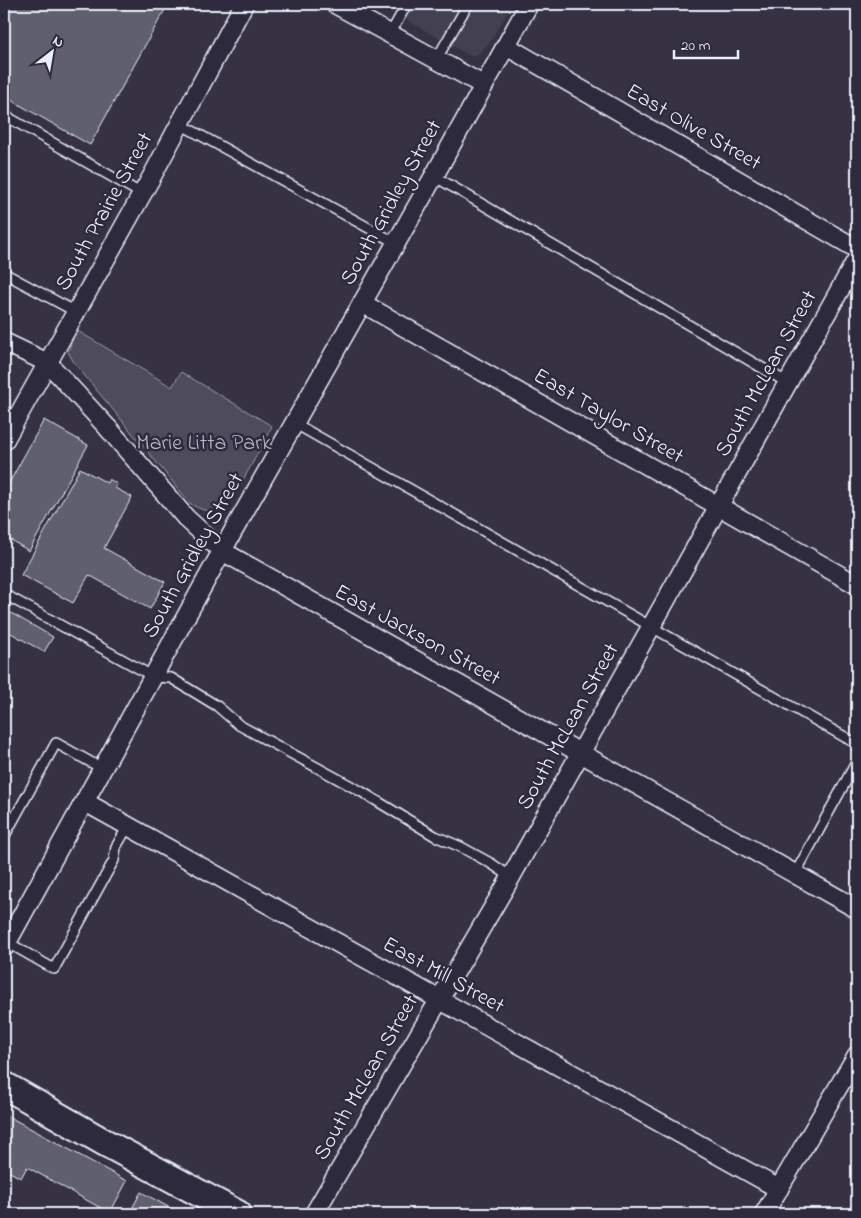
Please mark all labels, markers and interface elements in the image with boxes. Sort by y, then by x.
north arrow [28,28,78,78]
scale bar [674,28,737,60]
text: N [48,31,67,54]
text: 20 m [681,35,711,57]
street label: East Olive Street [619,76,767,180]
street label: South Gridley Street [333,114,452,292]
street label: South Prairie Street [48,126,162,297]
street label: South McLean Street [708,284,826,463]
street label: East Taylor Street [526,361,690,474]
park label: Marie Litta Park [136,428,272,460]
street label: South Gridley Street [135,467,254,645]
street label: East Jackson Street [328,577,507,695]
street label: South McLean Street [510,637,628,816]
street label: East Mill Street [376,929,510,1023]
street label: South McLean Street [307,989,428,1167]

